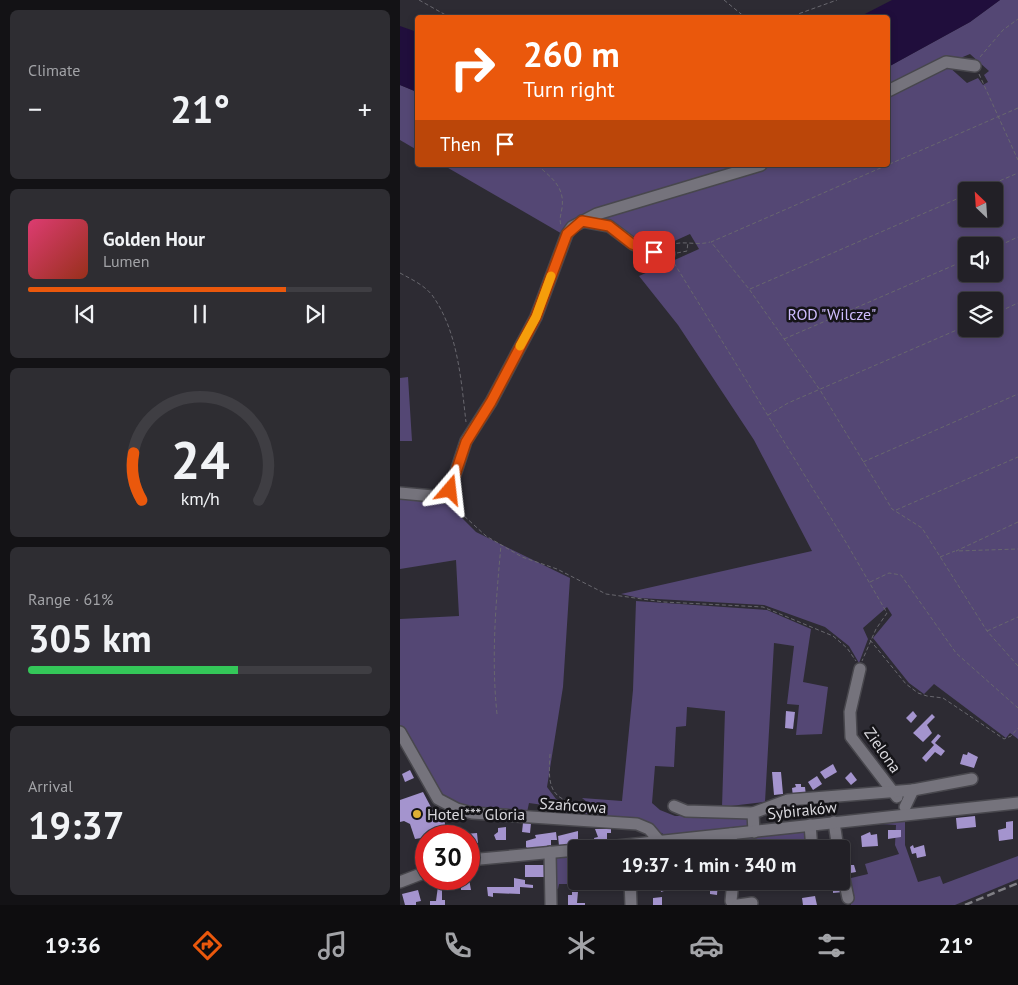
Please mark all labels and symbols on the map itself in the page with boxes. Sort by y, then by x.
north arrow [958,182,1002,228]
pin [633,231,675,273]
park label: ROD "Wilcze" [788,304,876,324]
position arrow [423,463,475,515]
street label: Zielona [860,723,906,777]
street label: Szańcowa [539,793,607,817]
street label: Sybiraków [766,796,838,824]
place label: Hotel*** Gloria [427,804,525,824]
marker: Hotel*** Gloria [411,808,423,820]
speed limit sign: 30 [415,825,480,890]

